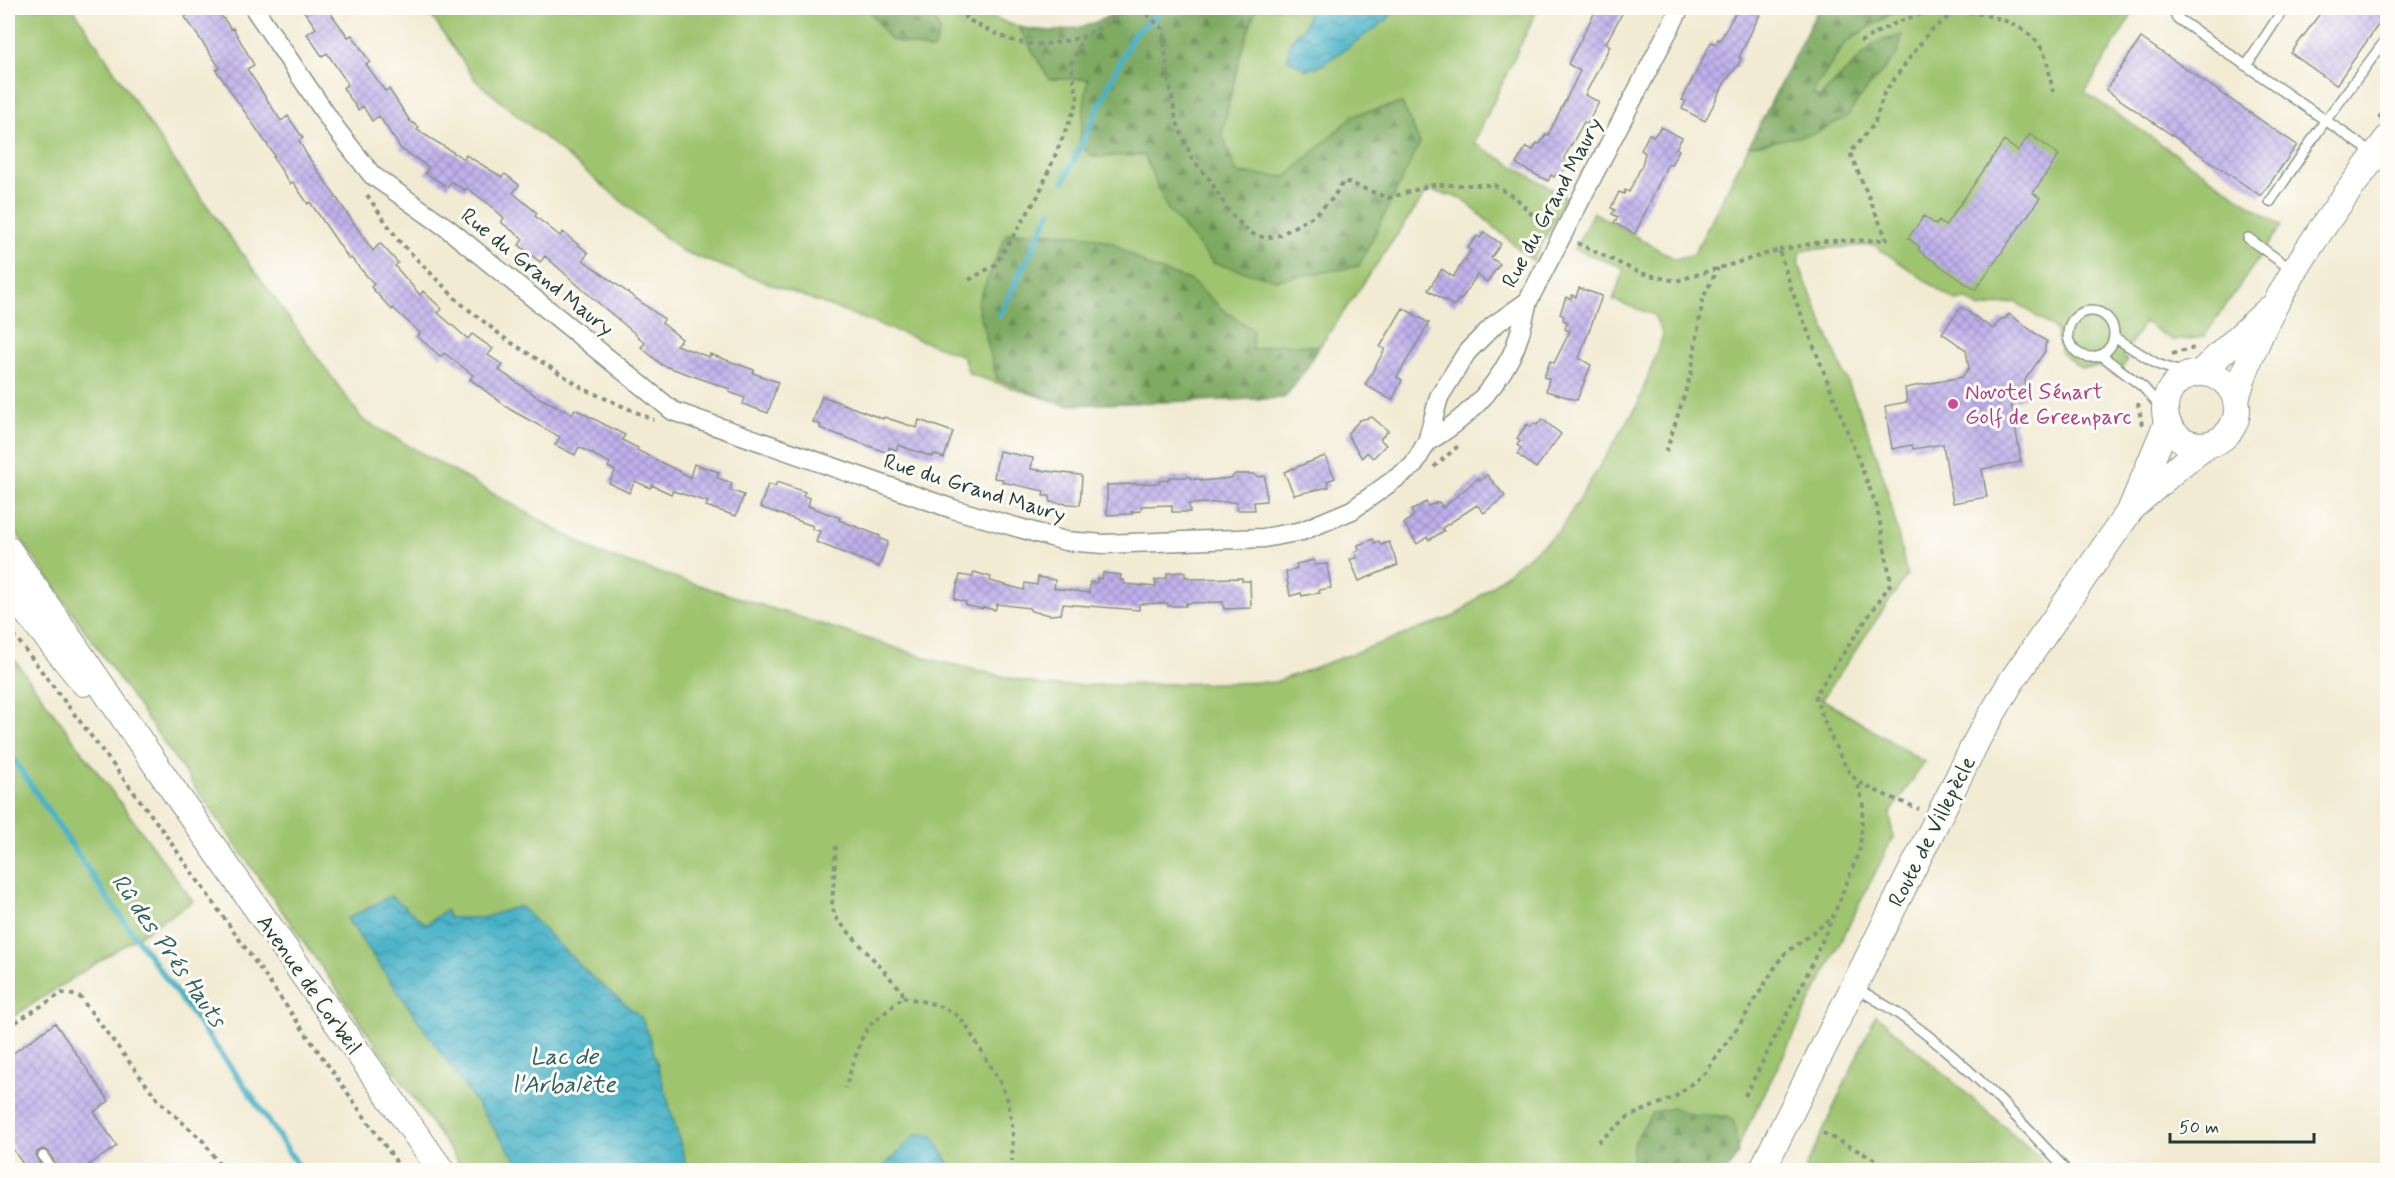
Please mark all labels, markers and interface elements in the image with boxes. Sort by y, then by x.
street label: Rue du Grand Maury [1496,113,1610,293]
street label: Rue du Grand Maury [454,202,619,343]
place label: Novotel Sénart Golf de Greenparc [1965,379,2132,432]
marker: Novotel Sénart Golf de Greenparc [1946,397,1960,411]
street label: Rue du Grand Maury [880,448,1069,530]
street label: Route de Villepècle [1883,752,1983,912]
water label: Rû des Prés Hauts [103,868,233,1035]
street label: Avenue de Corbeil [250,910,367,1060]
water label: Lac de l'Arbalète [512,1042,617,1101]
scale bar [2170,1106,2314,1144]
text: 50 m [2179,1116,2219,1140]

